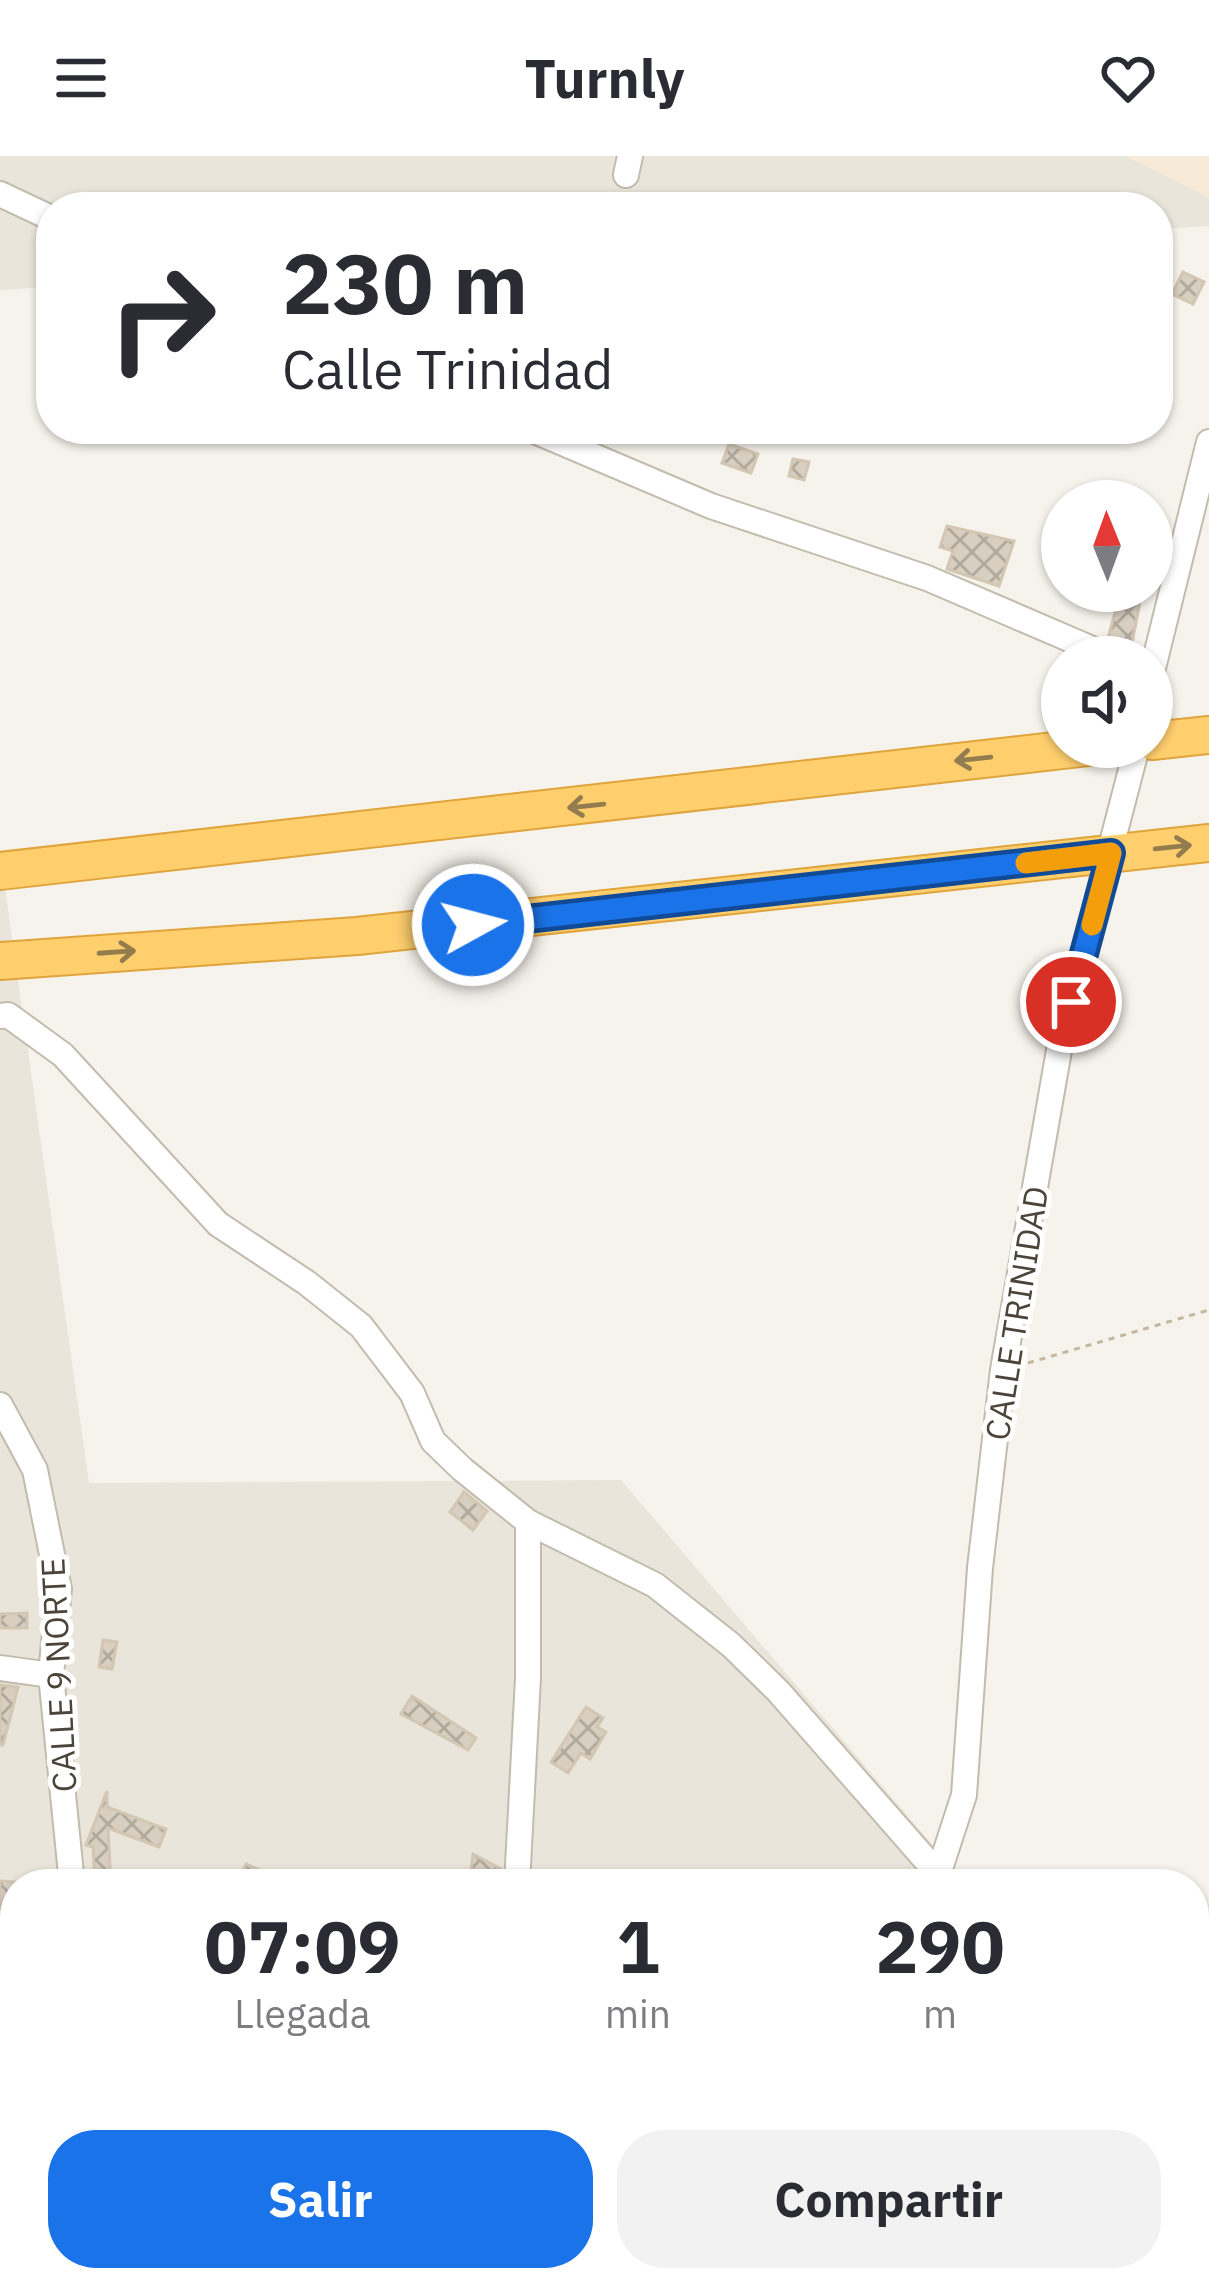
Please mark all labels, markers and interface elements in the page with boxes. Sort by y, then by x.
text: Turnly [524,43,685,113]
icon: menu [48,45,114,111]
icon: heart [1095,45,1161,111]
text: 230 m [282,228,528,337]
icon: right [84,240,240,396]
text: Calle Trinidad [282,334,613,404]
north arrow [1041,480,1173,612]
map controls [1041,480,1173,768]
button: sound [1041,636,1173,768]
one-way arrow [954,748,993,771]
one-way arrow [567,796,606,818]
one-way arrow [1153,835,1192,857]
position arrow [410,862,536,988]
one-way arrow [97,941,136,964]
pin [1020,951,1122,1053]
icon: arrive [1038,969,1104,1035]
street label: CALLE TRINIDAD [975,1183,1057,1443]
street label: CALLE 9 NORTE [30,1557,86,1793]
text: 07:09 [204,1899,401,1993]
text: 1 [616,1899,660,1993]
text: 290 [875,1899,1005,1993]
text: Llegada [234,1988,371,2039]
text: min [605,1988,671,2039]
text: m [923,1988,957,2039]
button: Salir [48,2130,593,2268]
button: Compartir [617,2130,1161,2268]

